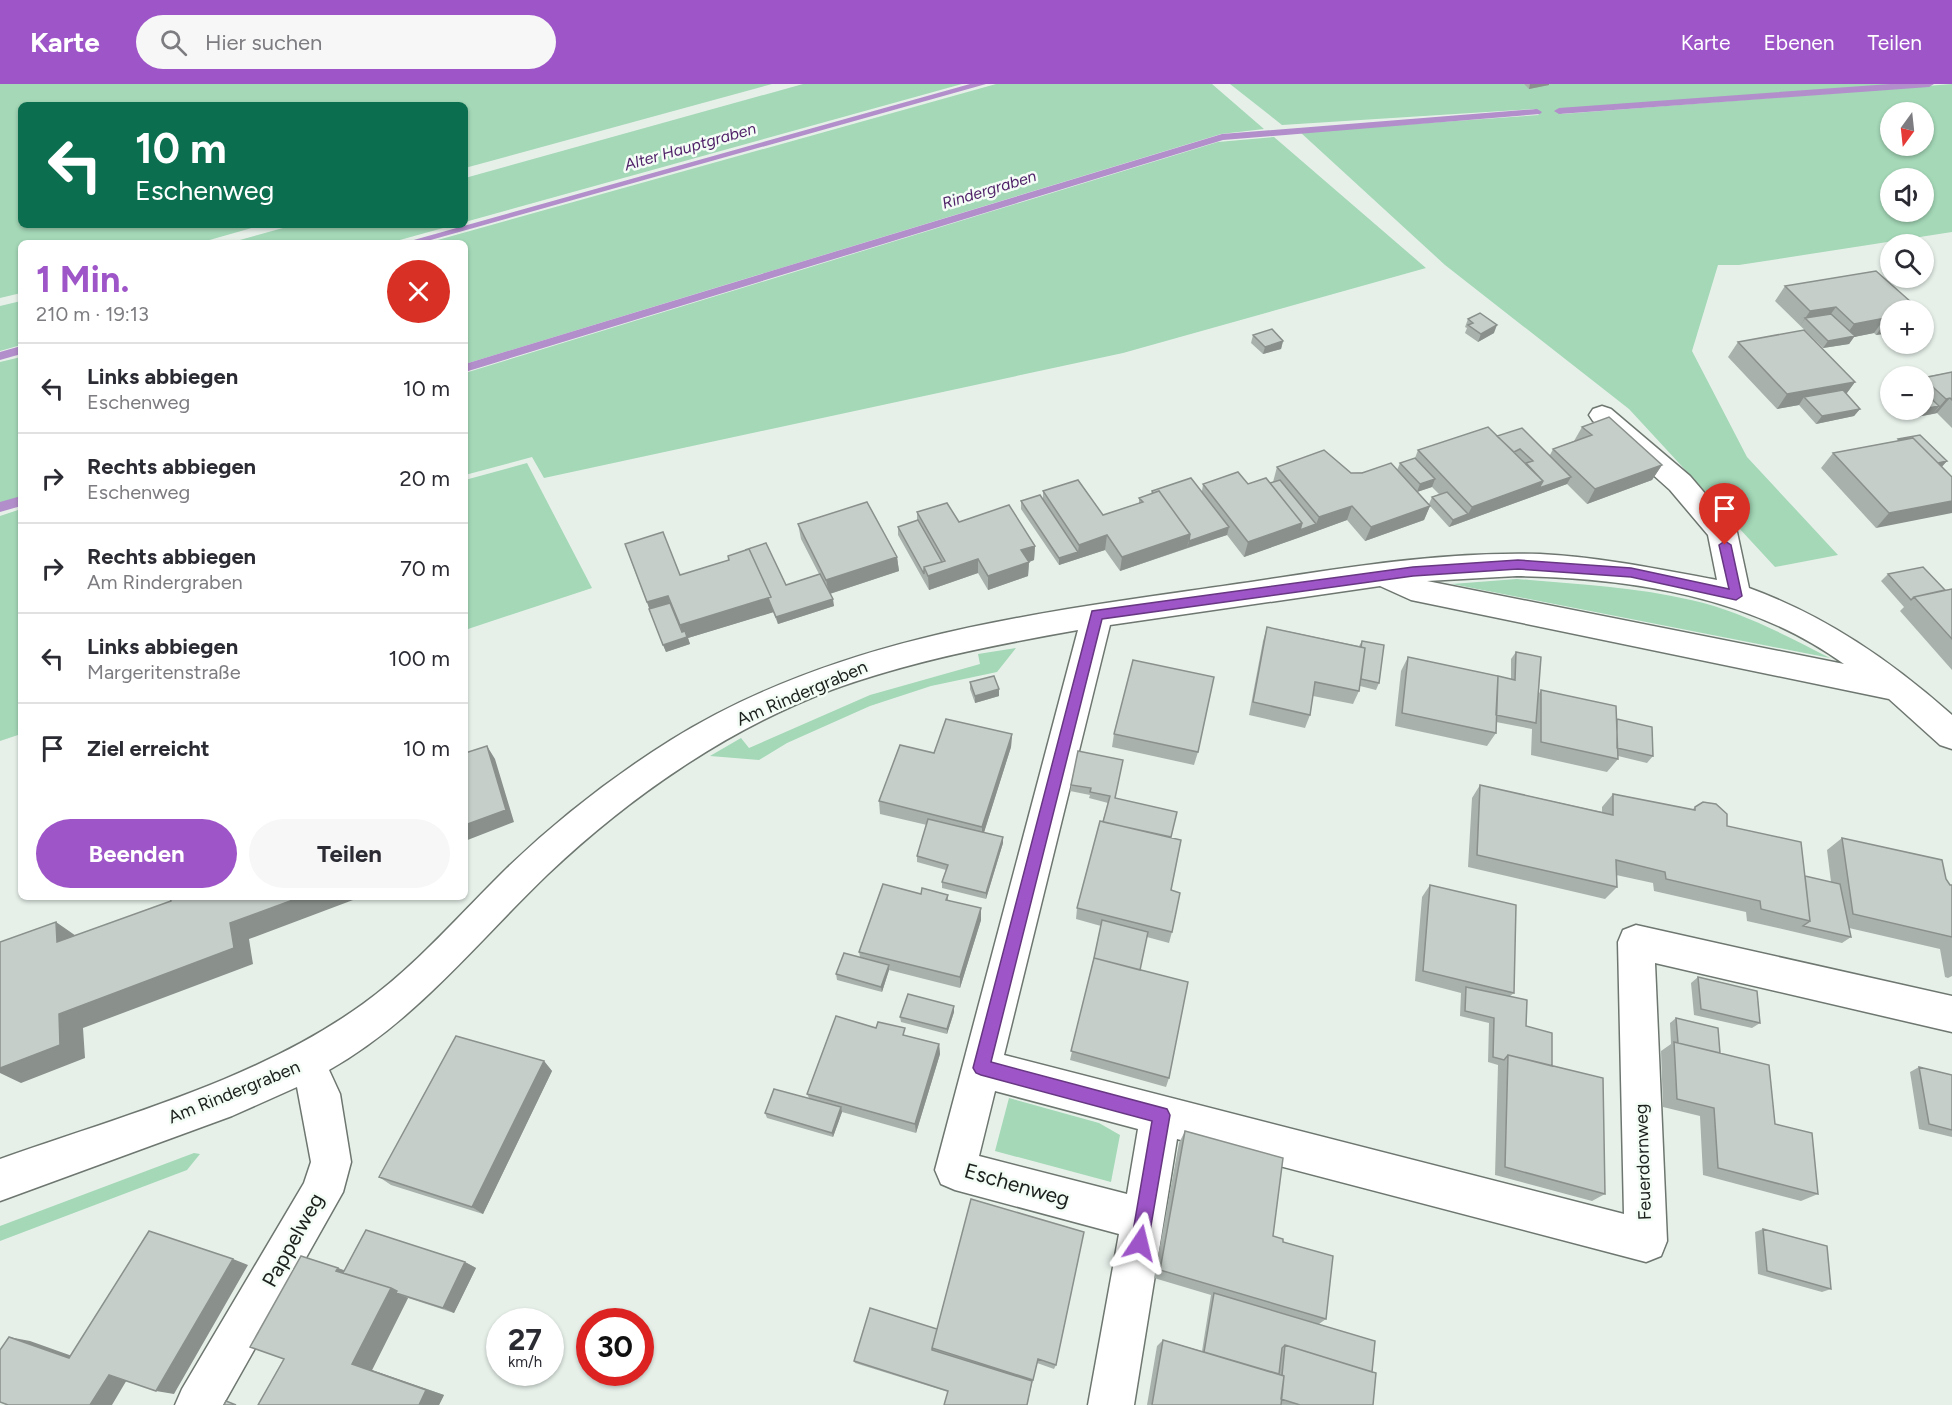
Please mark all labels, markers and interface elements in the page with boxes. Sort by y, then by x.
search box [136,15,556,69]
text: Karte [30,25,100,59]
icon: search [157,26,190,59]
text: Hier suchen [205,29,322,56]
text: Karte [1681,30,1730,55]
text: Ebenen [1763,30,1835,55]
text: Teilen [1868,30,1922,55]
north arrow [1880,102,1934,156]
map controls [1880,102,1934,420]
water label: Alter Hauptgraben [621,119,758,175]
text: 10 m [135,123,227,174]
icon: left [36,126,114,204]
water label: Rindergraben [940,166,1039,213]
button: sound [1880,168,1934,222]
text: Eschenweg [135,174,274,207]
button: search [1880,234,1934,288]
text: 1 Min. [36,258,129,301]
button: close [387,260,450,323]
button: + [1880,300,1934,354]
text: 210 m · 19:13 [36,302,149,326]
text: Links abbiegen [87,363,238,390]
button: − [1880,366,1934,420]
icon: left [36,372,69,405]
text: 10 m [403,375,450,402]
text: Eschenweg [87,390,190,414]
text: Rechts abbiegen [87,453,256,480]
icon: right [36,462,69,495]
text: 20 m [399,465,450,492]
text: Eschenweg [87,480,190,504]
pin [1699,483,1750,545]
icon: arrive [1708,492,1741,525]
text: Rechts abbiegen [87,543,256,570]
icon: right [36,552,69,585]
text: 70 m [400,555,450,582]
text: Am Rindergraben [87,570,243,594]
text: Links abbiegen [87,633,238,660]
icon: left [36,642,69,675]
text: 100 m [389,645,450,672]
street label: Am Rindergraben [733,655,871,731]
text: Margeritenstraße [87,660,241,684]
icon: arrive [36,732,69,765]
text: Ziel erreicht [87,735,210,762]
text: 10 m [403,735,450,762]
button: Beenden [36,819,237,888]
button: Teilen [249,819,450,888]
street label: Am Rindergraben [165,1056,303,1128]
street label: Feuerdornweg [1630,1103,1656,1221]
street label: Eschenweg [962,1158,1073,1211]
street label: Pappelweg [257,1188,329,1291]
position arrow [1108,1211,1172,1275]
speed limit sign: 30 [576,1308,654,1386]
text: 27 [508,1321,542,1358]
text: km/h [508,1353,542,1371]

